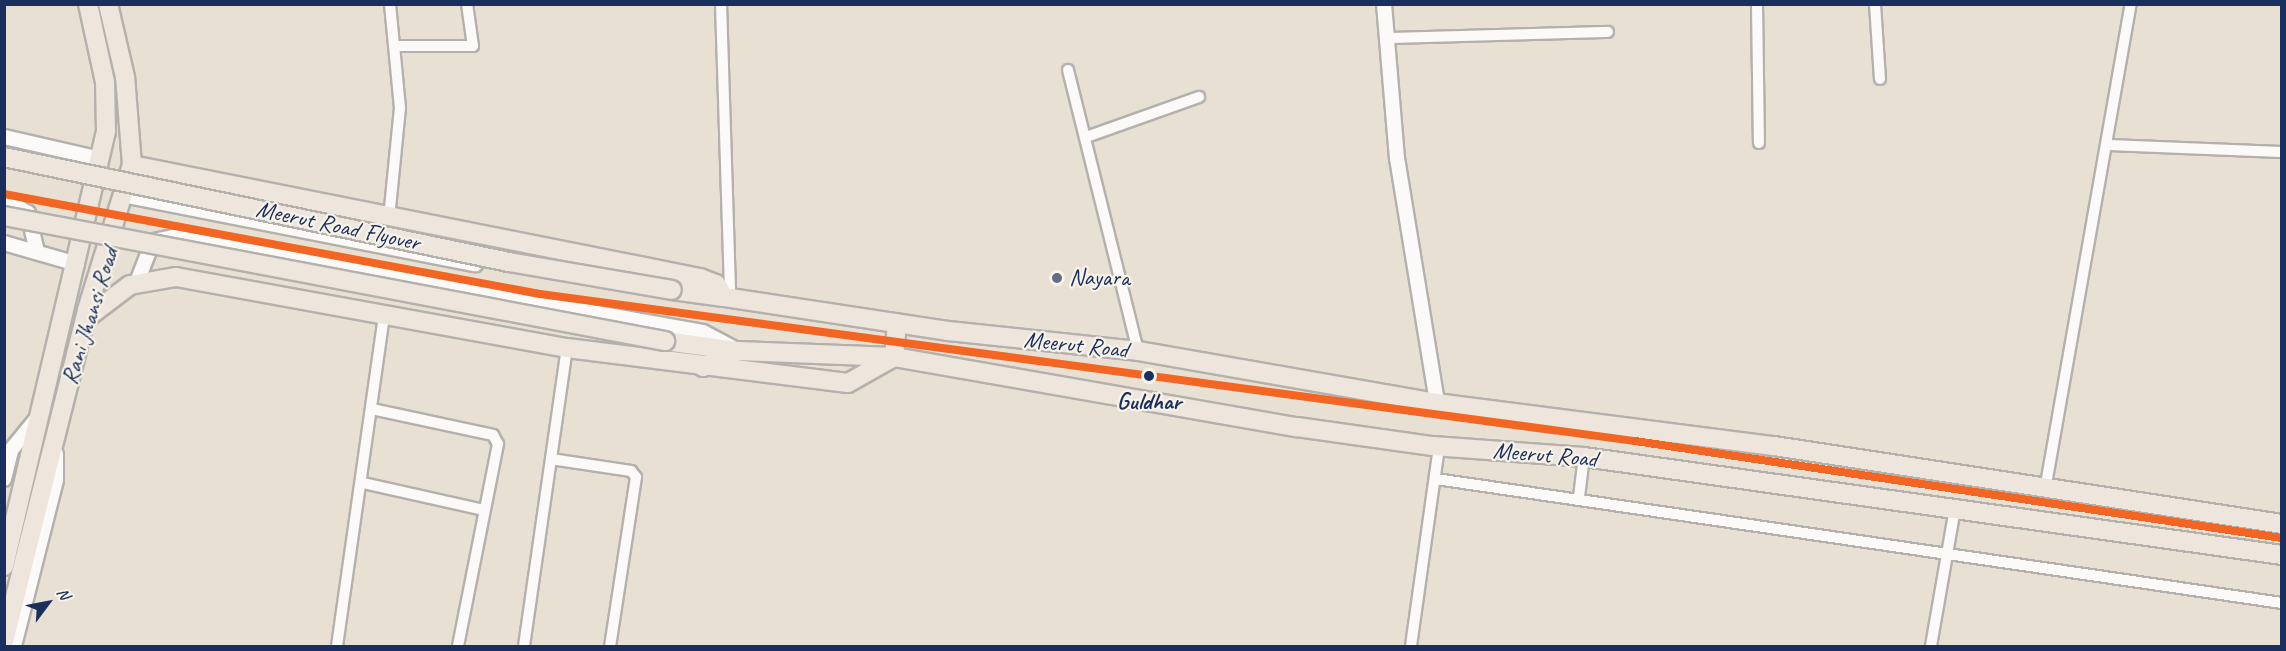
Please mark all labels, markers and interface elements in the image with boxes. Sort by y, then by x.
street label: Meerut Road Flyover [254,195,422,257]
street label: Rani Jhansi Road [55,243,125,389]
place label: Nayara [1069,264,1130,292]
marker: Nayara [1050,271,1064,285]
street label: Meerut Road [1023,325,1129,365]
marker: Guldhar [1140,367,1158,385]
place label: Guldhar [1117,388,1181,416]
street label: Meerut Road [1492,436,1598,474]
north arrow [18,573,78,633]
text: N [52,584,74,603]

